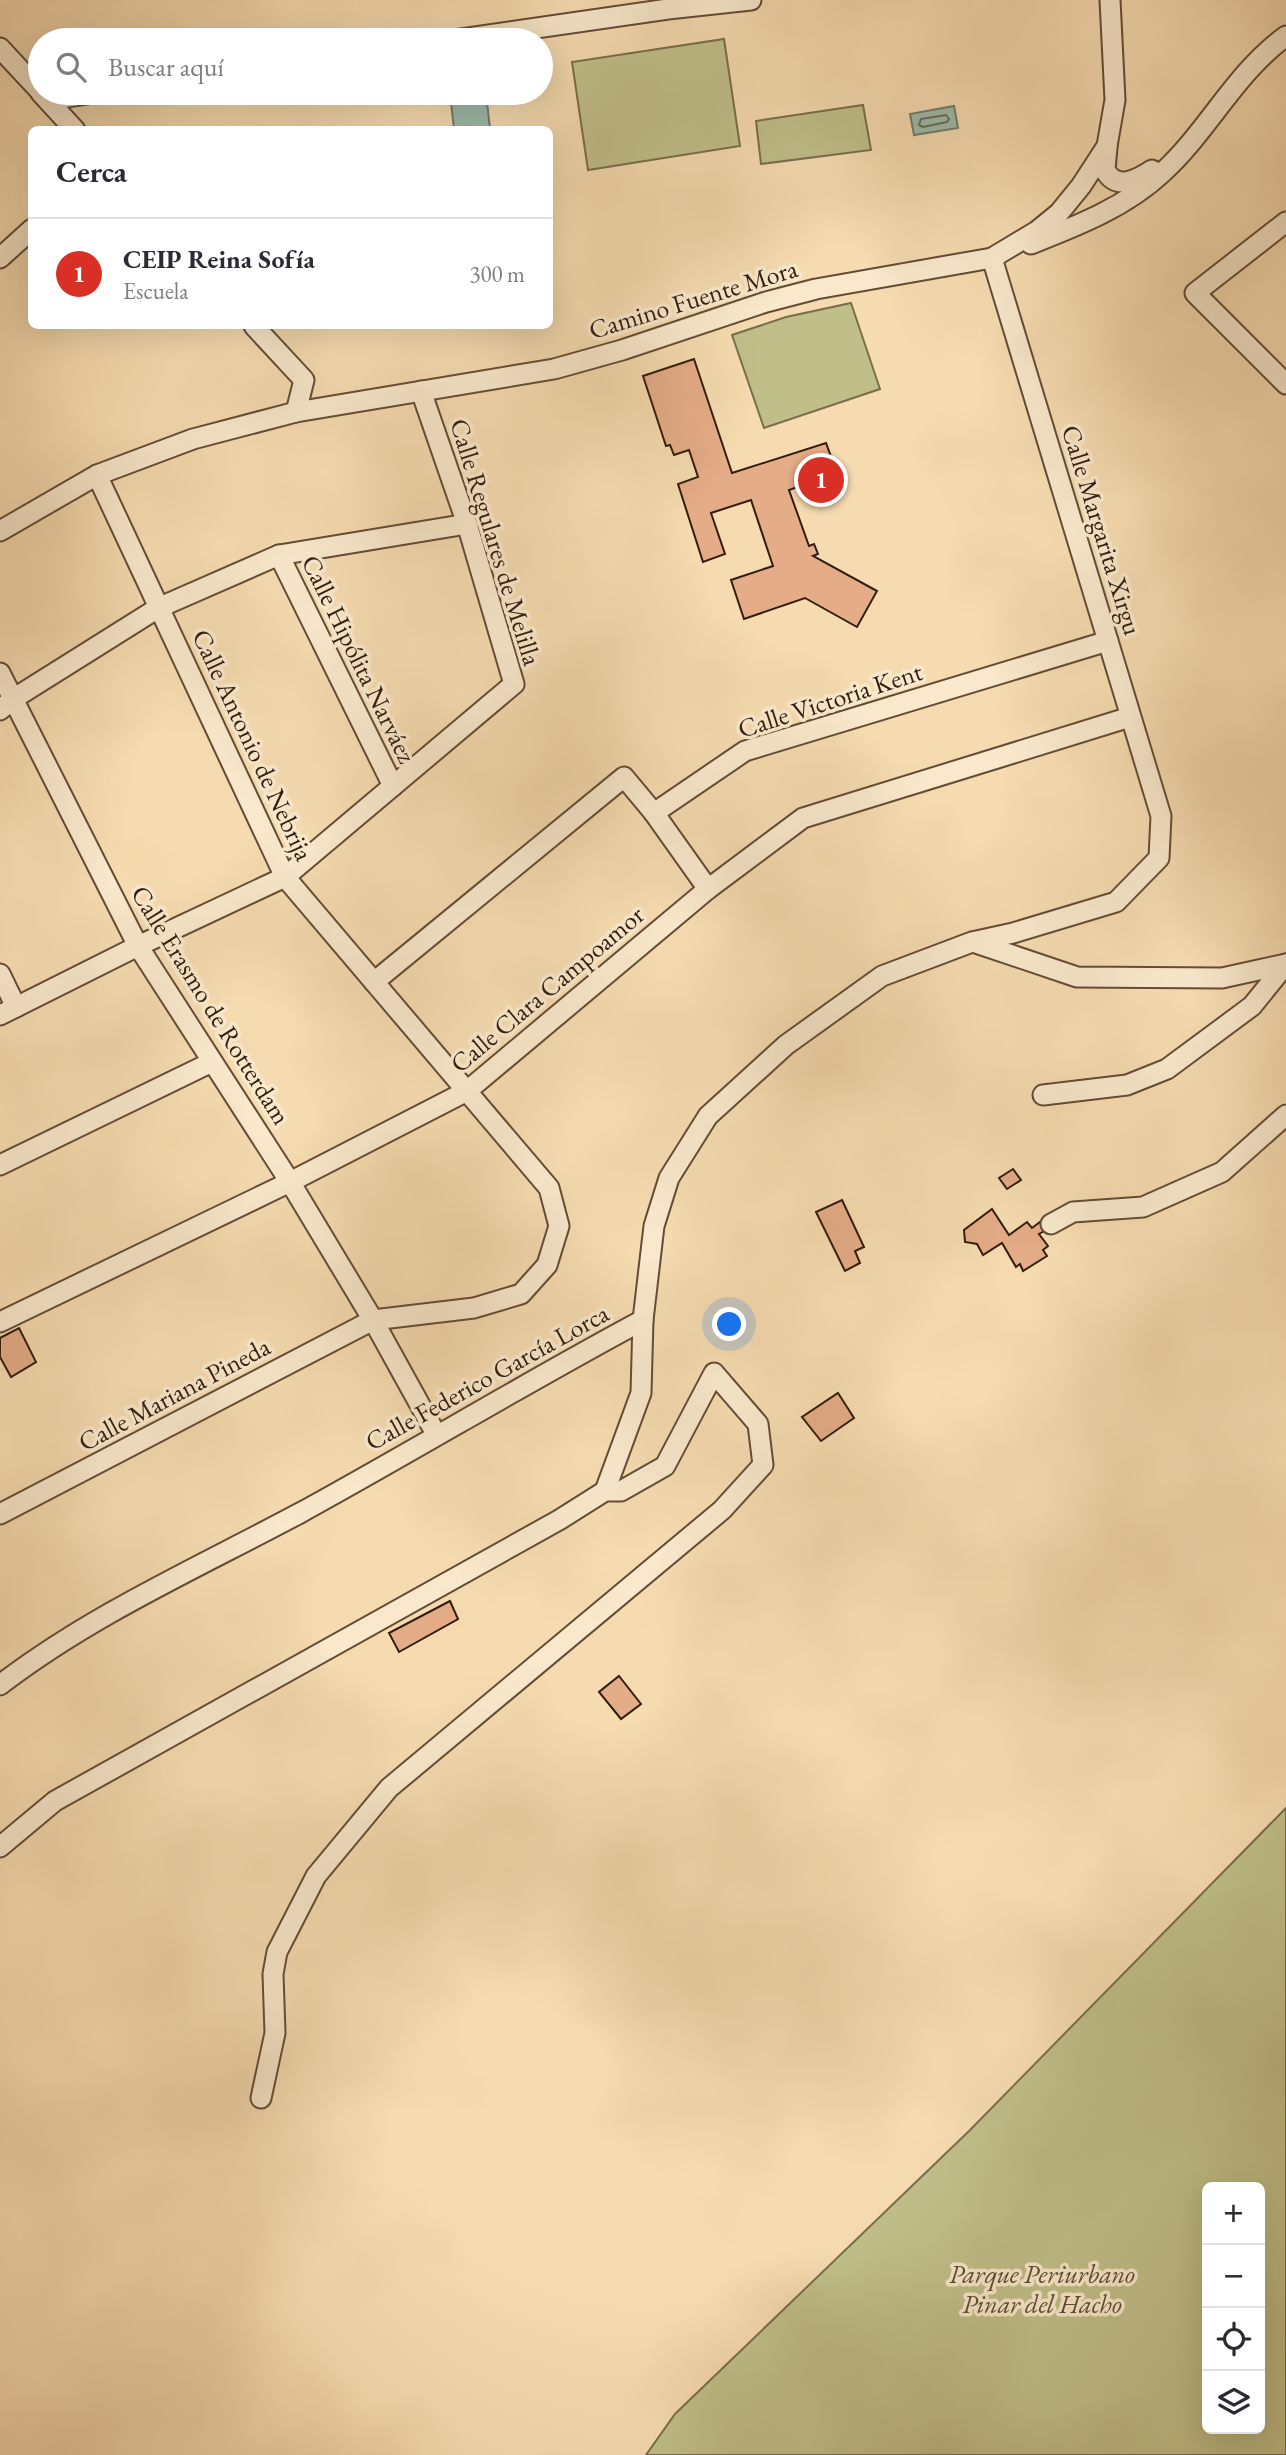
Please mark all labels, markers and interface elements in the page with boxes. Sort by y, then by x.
search box [28,28,553,105]
icon: search [52,48,90,86]
text: Buscar aquí [108,50,224,84]
text: Cerca [56,152,127,191]
text: CEIP Reina Sofía [123,242,315,276]
street label: Camino Fuente Mora [585,251,802,347]
text: 1 [73,259,85,289]
text: 300 m [469,259,525,289]
text: Escuela [123,276,189,306]
street label: Calle Regulares de Melilla [442,414,550,670]
street label: Calle Margarita Xirgu [1054,421,1150,639]
pin: 1 [798,454,844,506]
street label: Calle Hipólita Narváez [294,549,424,769]
street label: Calle Antonio de Nebrija [184,624,322,867]
street label: Calle Victoria Kent [733,654,927,746]
street label: Calle Erasmo de Rotterdam [123,879,299,1131]
street label: Calle Clara Campoamor [443,898,651,1080]
street label: Calle Federico García Lorca [359,1296,615,1458]
your location [712,1307,746,1341]
street label: Calle Mariana Pineda [72,1329,276,1459]
map controls [1202,2182,1265,2434]
button: + [1202,2182,1265,2245]
button: − [1202,2245,1265,2308]
park label: Parque Periurbano Pinar del Hacho [949,2257,1135,2321]
button: locate [1202,2308,1265,2371]
button: layers [1202,2371,1265,2434]

